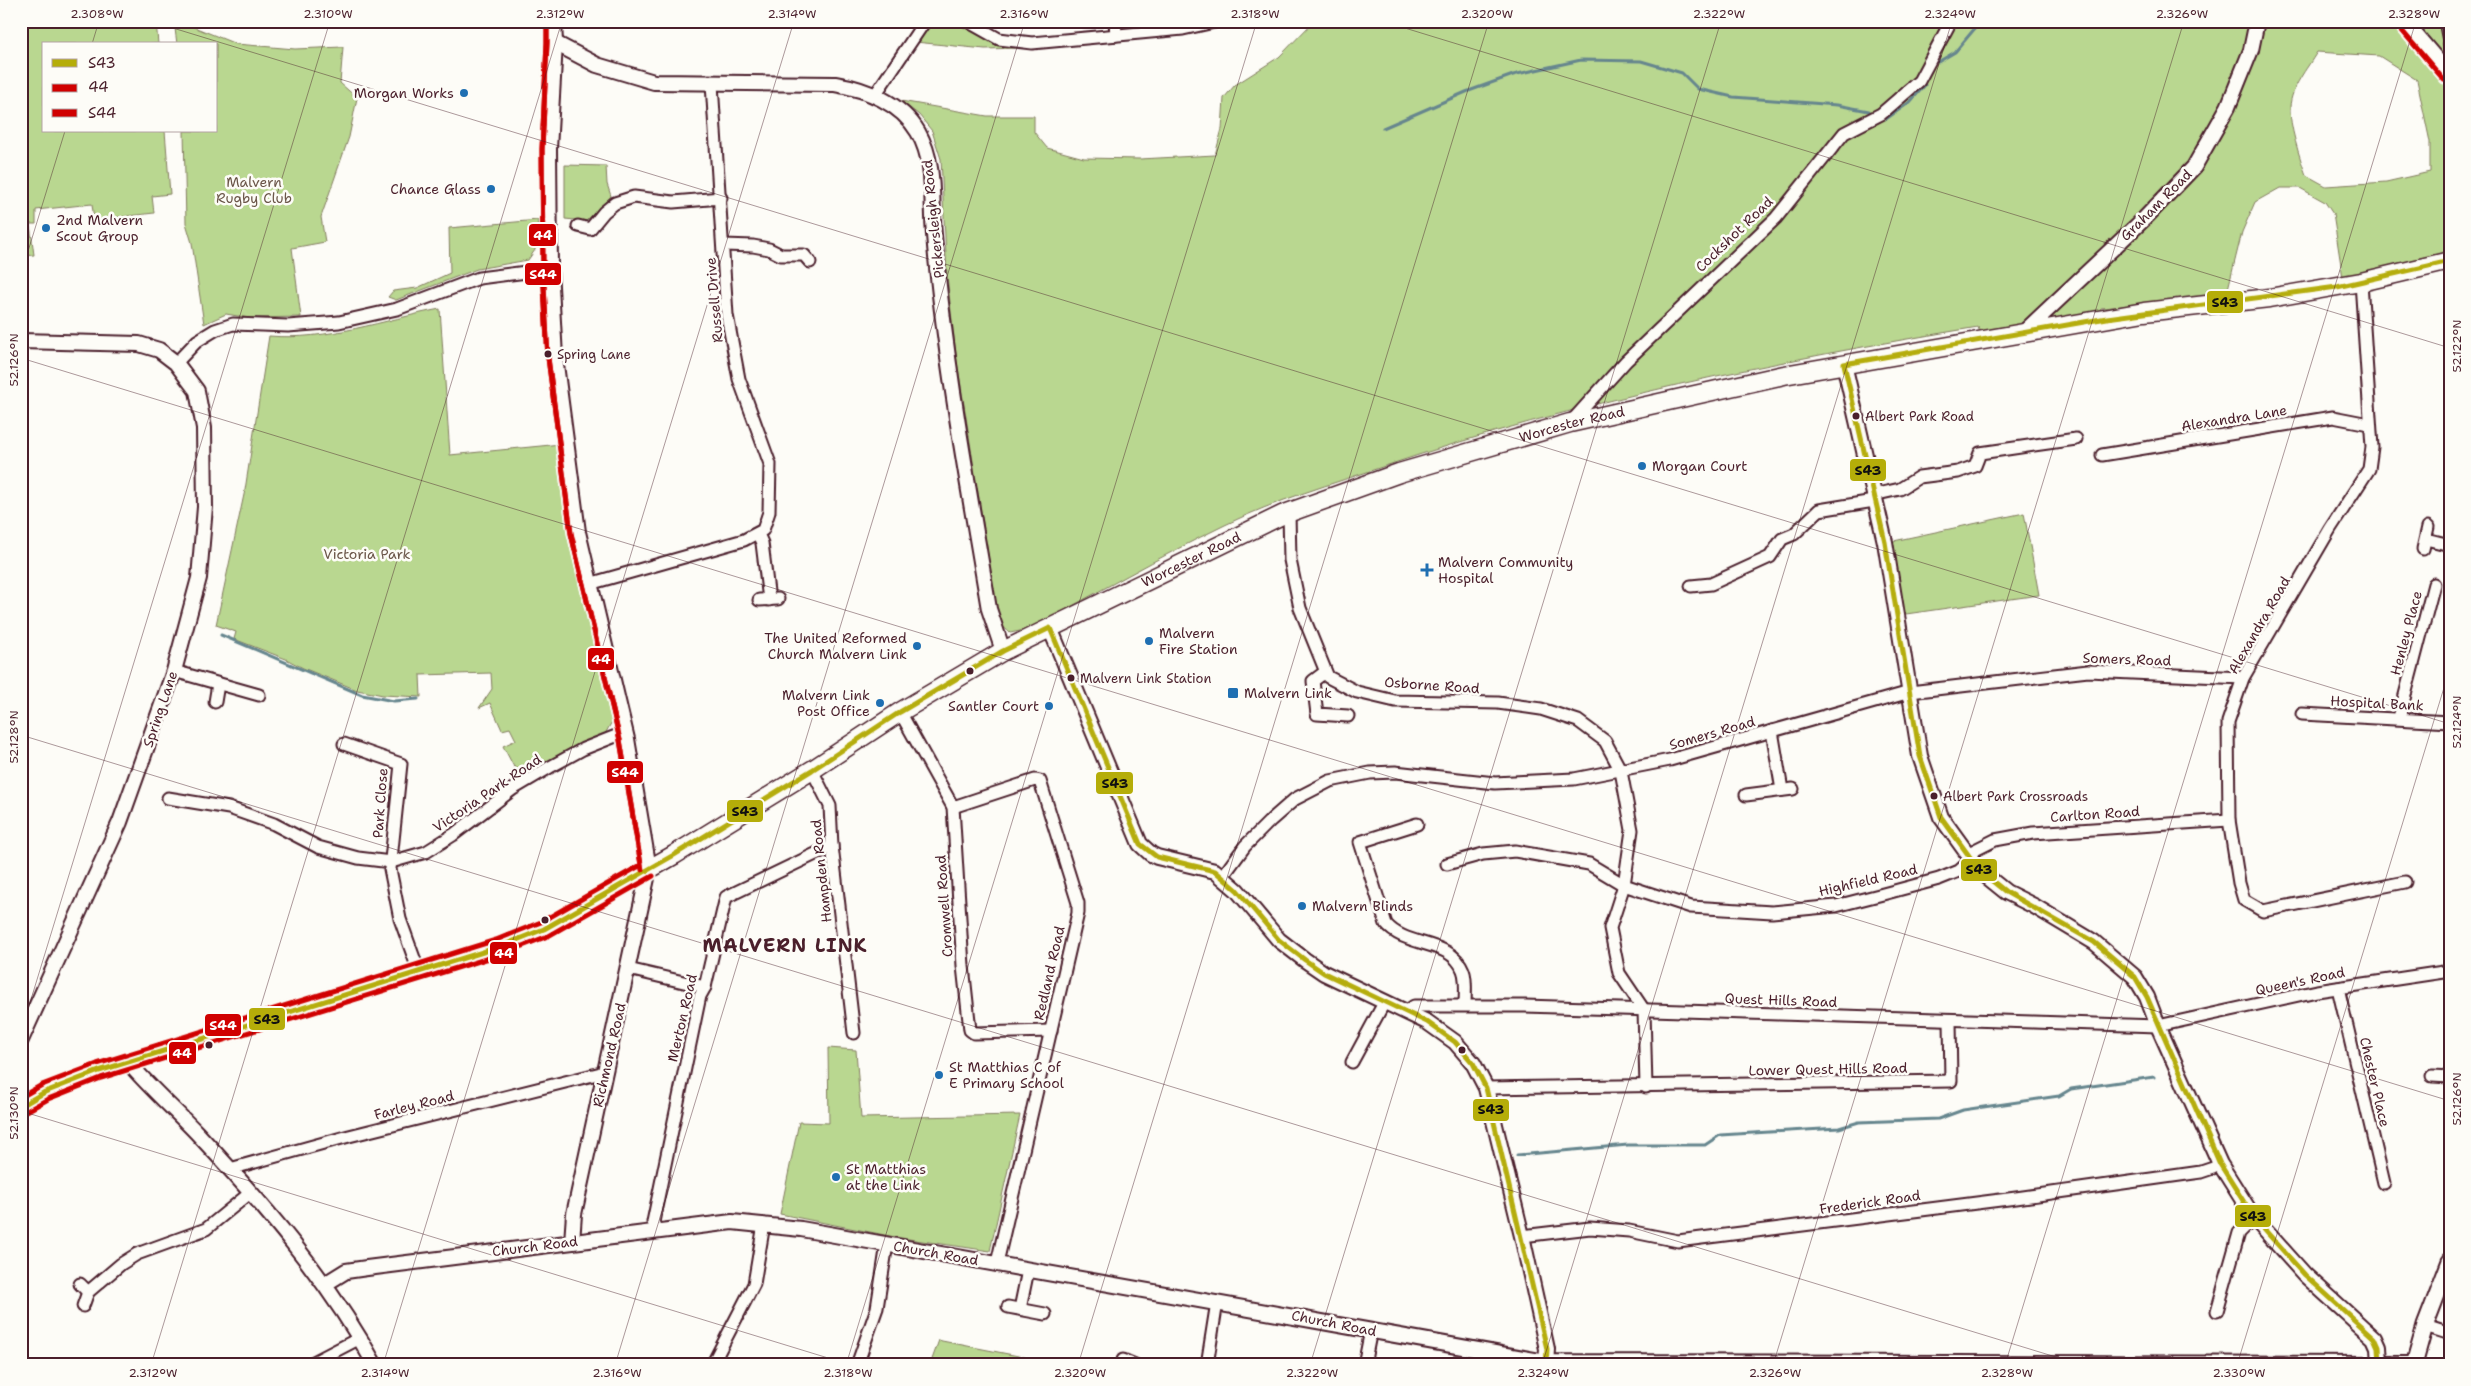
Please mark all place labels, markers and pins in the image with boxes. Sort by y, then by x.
place label: Morgan Works [354,84,454,102]
marker: Morgan Works [458,87,470,99]
place label: Chance Glass [390,180,481,198]
marker: Chance Glass [485,183,497,195]
place label: 2nd Malvern Scout Group [56,211,144,245]
marker: 2nd Malvern Scout Group [40,222,52,234]
place label: Spring Lane [557,346,631,363]
marker: Spring Lane [543,349,553,359]
place label: Albert Park Road [1865,408,1974,425]
marker: Albert Park Road [1851,411,1861,421]
place label: Morgan Court [1652,457,1747,475]
marker: Morgan Court [1636,460,1648,472]
place label: Malvern Community Hospital [1438,553,1573,587]
marker: Malvern Community Hospital [1420,563,1434,577]
place label: Malvern Fire Station [1159,624,1238,658]
place label: The United Reformed Church Malvern Link [764,629,907,663]
marker: Malvern Fire Station [1143,635,1155,647]
marker: The United Reformed Church Malvern Link [911,640,923,652]
unlabelled marker [965,666,975,676]
place label: Malvern Link Station [1080,670,1211,687]
marker: Malvern Link Station [1066,673,1076,683]
place label: Malvern Link [1244,684,1332,702]
place label: Malvern Link Post Office [782,686,870,720]
marker: Malvern Link [1226,686,1240,700]
marker: Malvern Link Post Office [874,697,886,709]
place label: Santler Court [948,697,1039,715]
marker: Santler Court [1043,700,1055,712]
place label: Albert Park Crossroads [1943,788,2088,805]
marker: Albert Park Crossroads [1929,791,1939,801]
place label: Malvern Blinds [1312,897,1413,915]
marker: Malvern Blinds [1296,900,1308,912]
unlabelled marker [540,915,550,925]
unlabelled marker [204,1040,214,1050]
unlabelled marker [1457,1045,1467,1055]
place label: St Matthias C of E Primary School [949,1058,1065,1092]
marker: St Matthias C of E Primary School [933,1069,945,1081]
place label: St Matthias at the Link [846,1160,926,1194]
marker: St Matthias at the Link [830,1171,842,1183]

